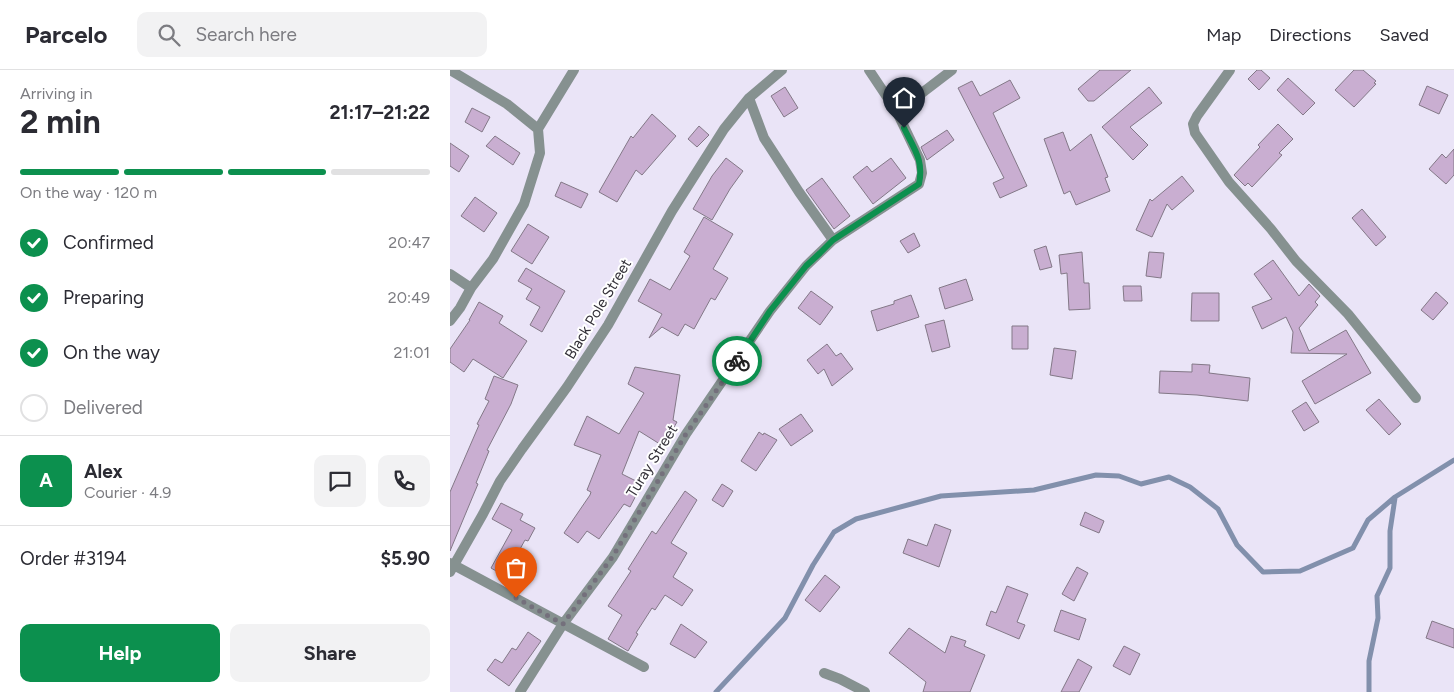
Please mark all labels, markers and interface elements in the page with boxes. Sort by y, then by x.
search box [137,12,487,57]
text: Parcelo [25,20,107,49]
icon: search [155,21,183,49]
text: Search here [195,23,297,46]
text: Map [1206,24,1241,46]
text: Directions [1269,24,1351,46]
text: Saved [1379,24,1429,46]
pin [883,77,925,128]
text: Arriving in [20,84,92,103]
icon: home [890,84,918,112]
text: 21:17–21:22 [329,101,430,124]
text: 2 min [20,103,101,141]
text: On the way · 120 m [20,183,157,202]
icon: check [20,229,48,257]
text: Confirmed [63,231,154,254]
text: 20:47 [388,233,430,252]
street label: Black Pole Street [561,255,635,362]
icon: check [20,284,48,312]
text: Preparing [63,286,144,309]
text: 20:49 [388,288,430,307]
courier [712,336,762,386]
icon: check [20,339,48,367]
text: On the way [63,341,160,364]
text: 21:01 [394,343,430,362]
icon: bike [723,347,751,375]
text: Delivered [63,396,143,419]
street label: Turay Street [623,421,682,501]
button: chat [314,455,366,507]
button: phone [378,455,430,507]
text: Alex [84,460,123,483]
text: A [39,469,53,492]
text: Courier · 4.9 [84,483,171,502]
text: Order #3194 [20,547,126,570]
text: $5.90 [380,547,430,570]
pin [495,547,537,598]
icon: bag [502,554,530,582]
button: Help [20,624,220,682]
button: Share [230,624,430,682]

